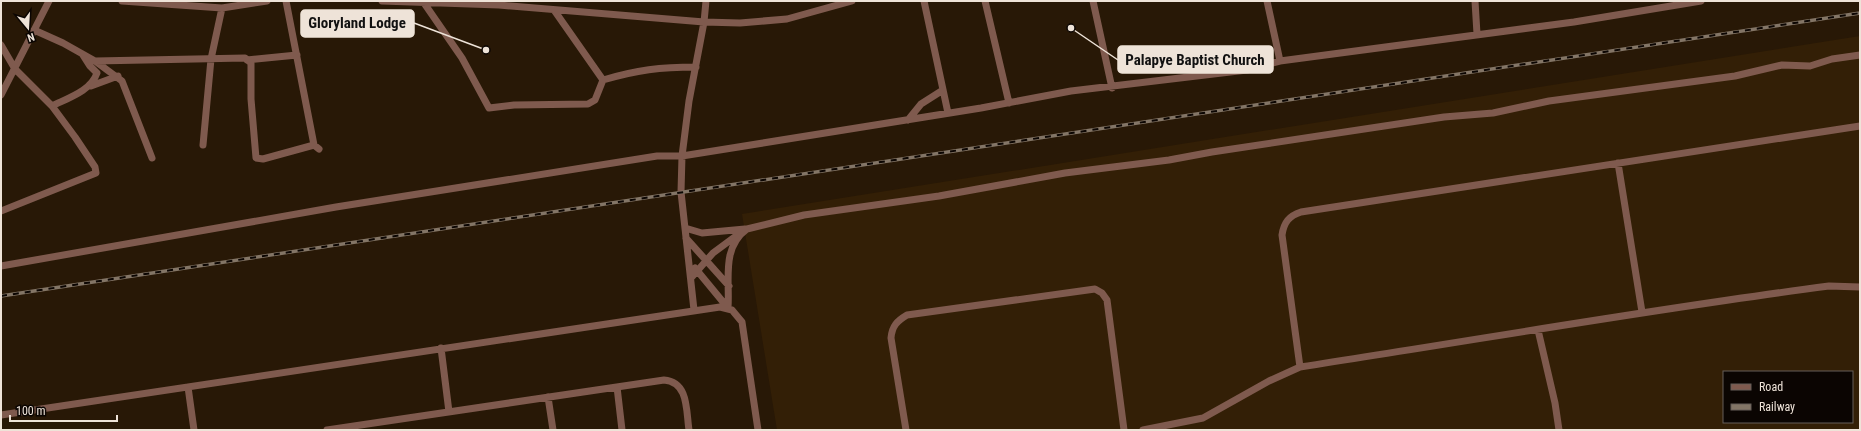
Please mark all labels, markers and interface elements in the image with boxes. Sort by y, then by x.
north arrow [8,8,48,48]
callout: Gloryland Lodge [301,10,414,37]
text: Gloryland Lodge [308,14,406,32]
text: N [25,30,36,44]
callout: Palapye Baptist Church [1118,46,1273,73]
text: Palapye Baptist Church [1125,51,1265,69]
legend [1723,371,1853,423]
text: Road [1759,380,1783,394]
scale bar [10,397,117,423]
text: Railway [1759,400,1795,414]
text: 100 m [16,404,46,418]

